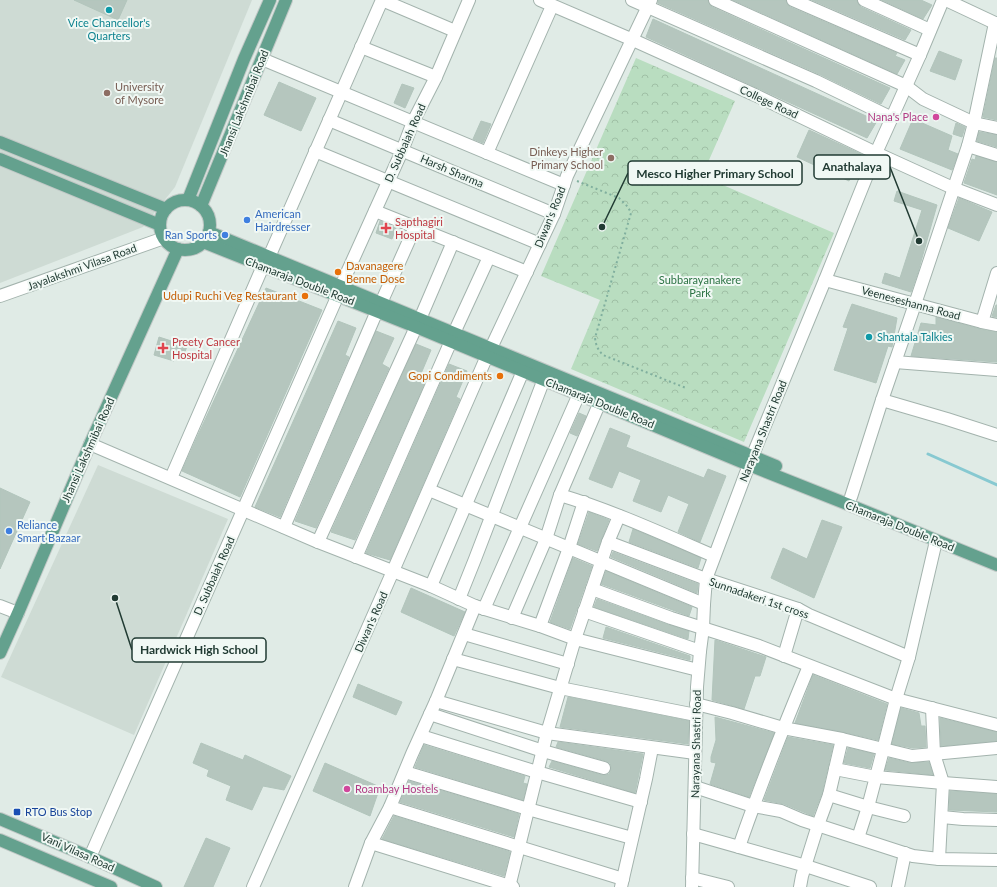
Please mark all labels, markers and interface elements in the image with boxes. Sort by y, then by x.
marker: Vice Chancellor's Quarters [104,5,114,15]
place label: Vice Chancellor's Quarters [68,16,150,42]
street label: Jhansi Lakshmibai Road [216,48,271,158]
place label: University of Mysore [115,80,164,106]
street label: College Road [738,82,801,121]
marker: University of Mysore [102,88,112,98]
street label: D. Subbaiah Road [381,101,428,184]
place label: Nana's Place [867,110,928,123]
marker: Nana's Place [931,112,941,122]
place label: Dinkeys Higher Primary School [529,145,603,171]
street label: Harsh Sharma [419,151,486,190]
marker: Dinkeys Higher Primary School [606,153,616,163]
callout: Anathalaya [814,155,890,179]
text: Anathalaya [821,159,882,174]
callout: Mesco Higher Primary School [628,161,802,185]
text: Mesco Higher Primary School [636,166,794,181]
street label: Diwan's Road [531,184,568,249]
place label: American Hairdresser [255,207,310,233]
marker: American Hairdresser [242,215,252,225]
place label: Sapthagiri Hospital [395,215,443,241]
marker: Sapthagiri Hospital [380,222,392,234]
place label: Ran Sports [165,228,217,241]
marker: Ran Sports [220,230,230,240]
street label: Jayalakshmi Vilasa Road [26,241,138,292]
street label: Chamaraja Double Road [244,254,357,307]
place label: Davanagere Benne Dose [346,259,405,285]
marker: Davanagere Benne Dose [333,267,343,277]
park label: Subbarayanakere Park [659,273,741,299]
street label: Veeneseshanna Road [860,283,962,322]
place label: Udupi Ruchi Veg Restaurant [163,289,297,302]
marker: Udupi Ruchi Veg Restaurant [300,291,310,301]
place label: Shantala Talkies [877,330,953,343]
marker: Shantala Talkies [864,332,874,342]
place label: Preety Cancer Hospital [172,335,240,361]
marker: Preety Cancer Hospital [157,342,169,354]
place label: Gopi Condiments [408,369,492,382]
marker: Gopi Condiments [495,371,505,381]
street label: Chamaraja Double Road [544,375,657,430]
street label: Narayana Shastri Road [736,378,789,484]
street label: Jhansi Lakshmibai Road [59,395,117,504]
street label: Chamaraja Double Road [844,498,957,553]
place label: Reliance Smart Bazaar [17,518,81,544]
marker: Reliance Smart Bazaar [4,526,14,536]
street label: D. Subbaiah Road [190,534,237,617]
street label: Sunnadakeri 1st cross [708,574,811,621]
street label: Diwan's Road [351,589,390,654]
callout: Hardwick High School [132,638,266,662]
text: Hardwick High School [140,642,258,657]
street label: Narayana Shastri Road [688,690,703,798]
place label: Roambay Hostels [355,782,439,795]
marker: Roambay Hostels [342,784,352,794]
place label: RTO Bus Stop [25,805,92,818]
marker: RTO Bus Stop [12,807,22,817]
street label: Vani Vilasa Road [40,830,117,874]

